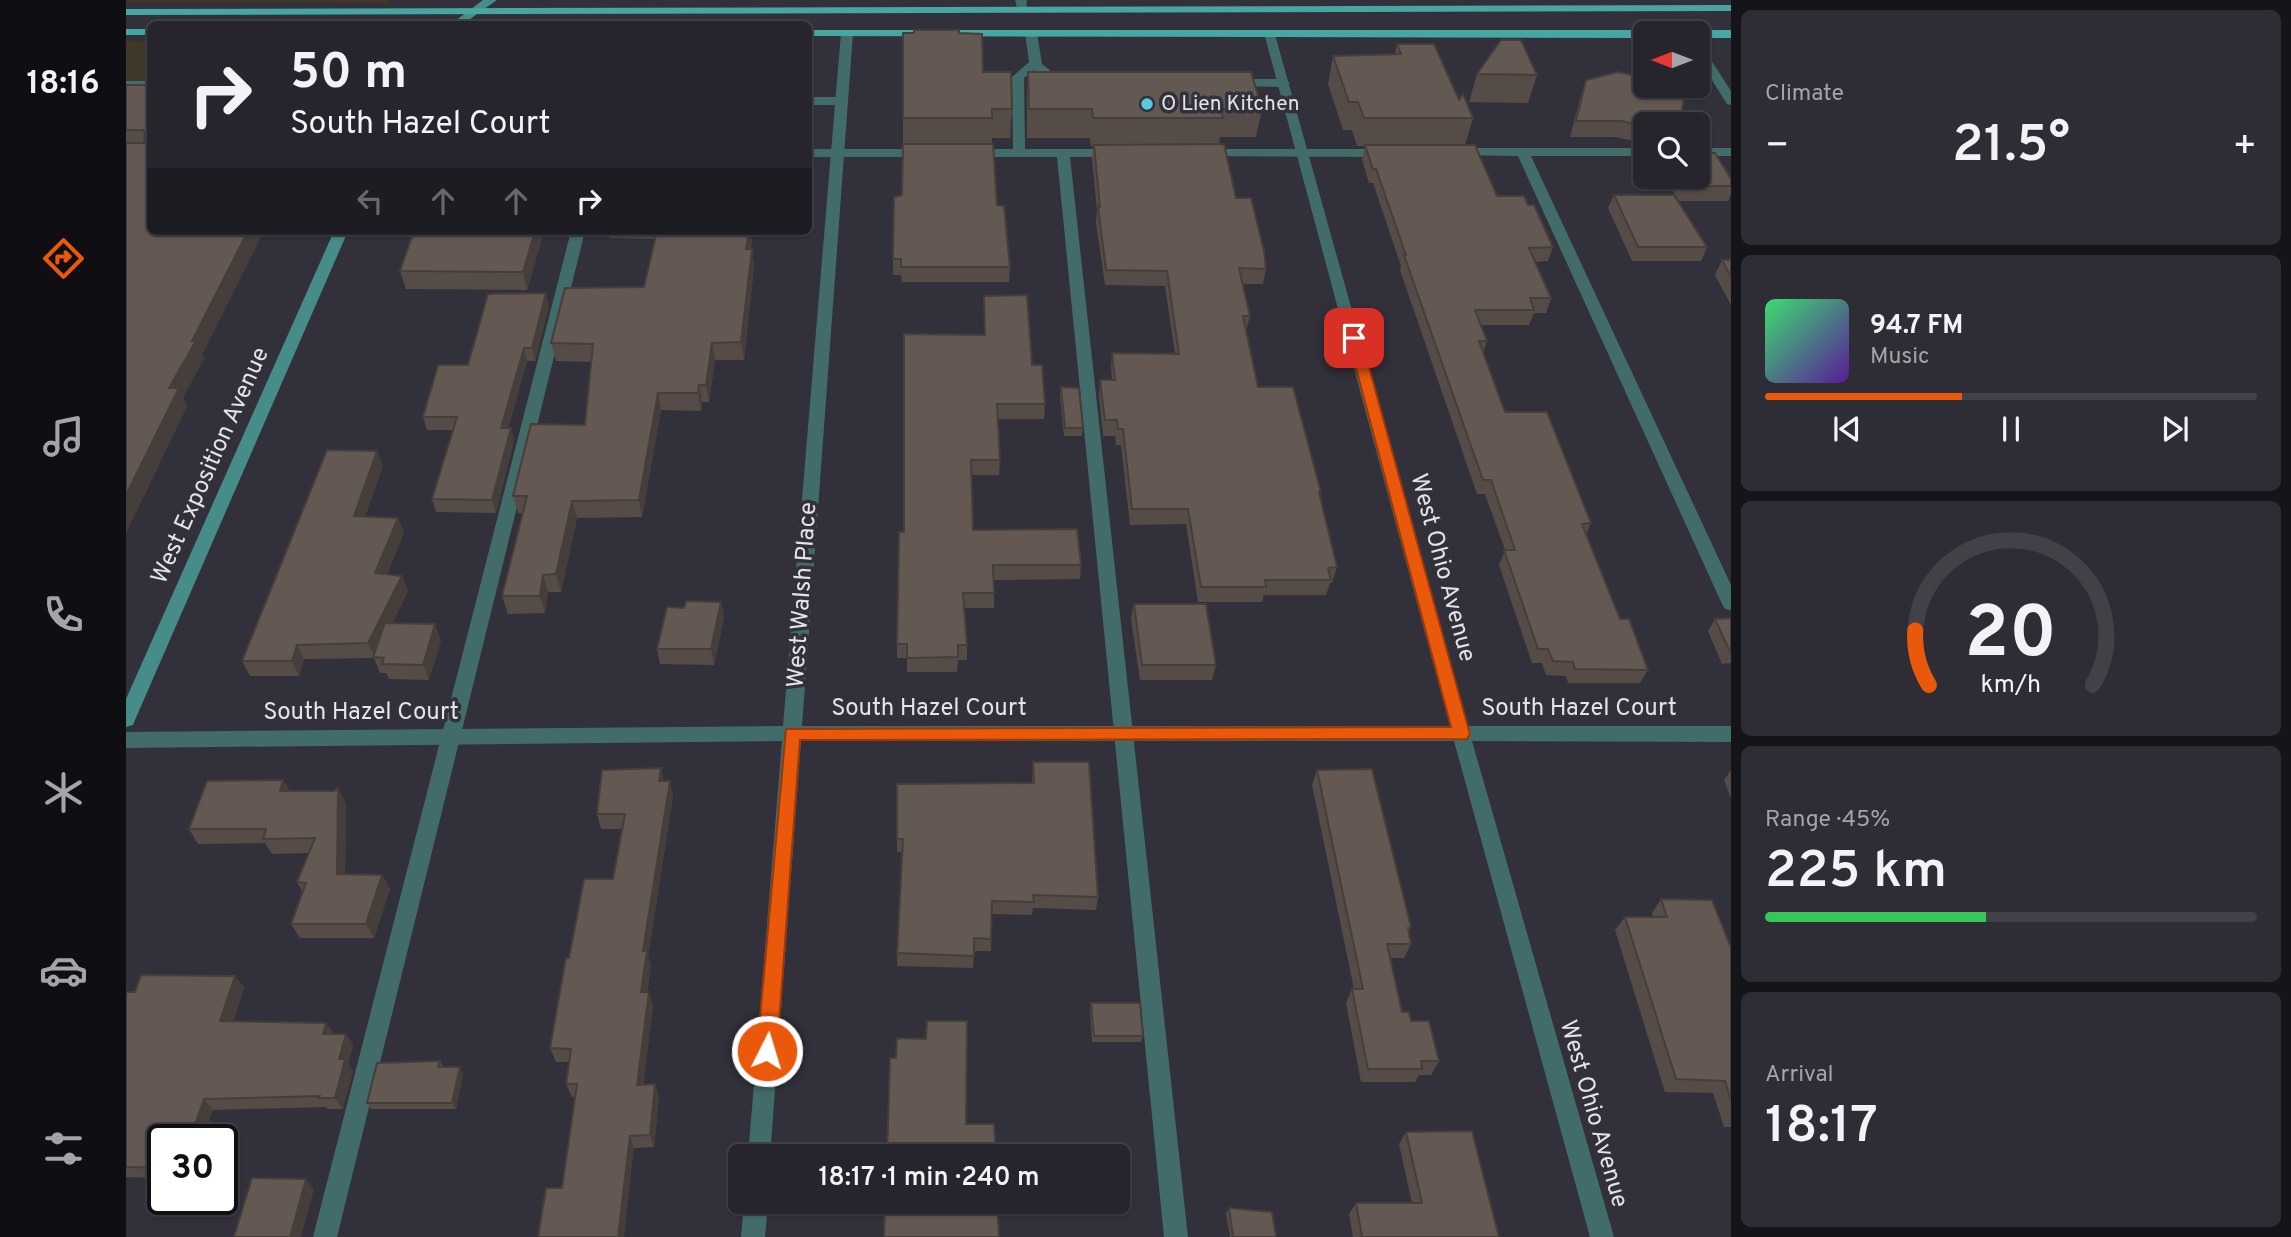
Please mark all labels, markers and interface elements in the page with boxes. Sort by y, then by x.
north arrow [1633,21,1710,98]
map controls [1633,21,1710,189]
text: 50 m [290,44,407,106]
icon: right [175,49,266,140]
text: 18:16 [26,65,100,105]
text: Climate [1765,80,1844,109]
place label: O Lien Kitchen [1161,91,1300,118]
marker: O Lien Kitchen [1139,96,1155,112]
text: South Hazel Court [290,105,551,145]
button: search [1633,112,1710,189]
text: 21.5° [1952,114,2070,180]
text: − [1765,123,1790,172]
text: + [2232,123,2257,172]
icon: left [351,182,389,220]
icon: ahead [424,182,462,220]
icon: ahead [497,182,535,220]
icon: right [570,182,608,220]
icon: directions [39,234,88,283]
pin [1324,308,1384,368]
text: 94.7 FM [1870,310,1963,343]
icon: arrive [1335,319,1373,357]
street label: West Exposition Avenue [145,343,277,589]
text: Music [1870,343,1930,372]
icon: previous [1828,410,1866,448]
icon: pause [1992,410,2030,448]
icon: next [2156,410,2194,448]
icon: music [39,412,88,461]
street label: West Ohio Avenue [1402,471,1482,665]
street label: West Walsh Place [782,501,824,689]
icon: phone [39,590,88,639]
text: 20 [1965,591,2057,683]
text: km/h [1981,669,2041,701]
street label: South Hazel Court [831,694,1027,724]
street label: South Hazel Court [1481,694,1677,724]
street label: South Hazel Court [263,698,459,728]
icon: climate [39,768,88,817]
text: Range · 45% [1765,806,1890,835]
text: 225 km [1765,840,1947,906]
icon: car [39,946,88,995]
position arrow [730,1014,804,1088]
street label: West Ohio Avenue [1552,1017,1634,1211]
text: Arrival [1765,1061,1834,1090]
text: 18:17 [1765,1095,1878,1161]
icon: filters [39,1124,88,1173]
speed limit sign: 30 [147,1124,238,1215]
text: 18:17 · 1 min · 240 m [818,1162,1040,1195]

